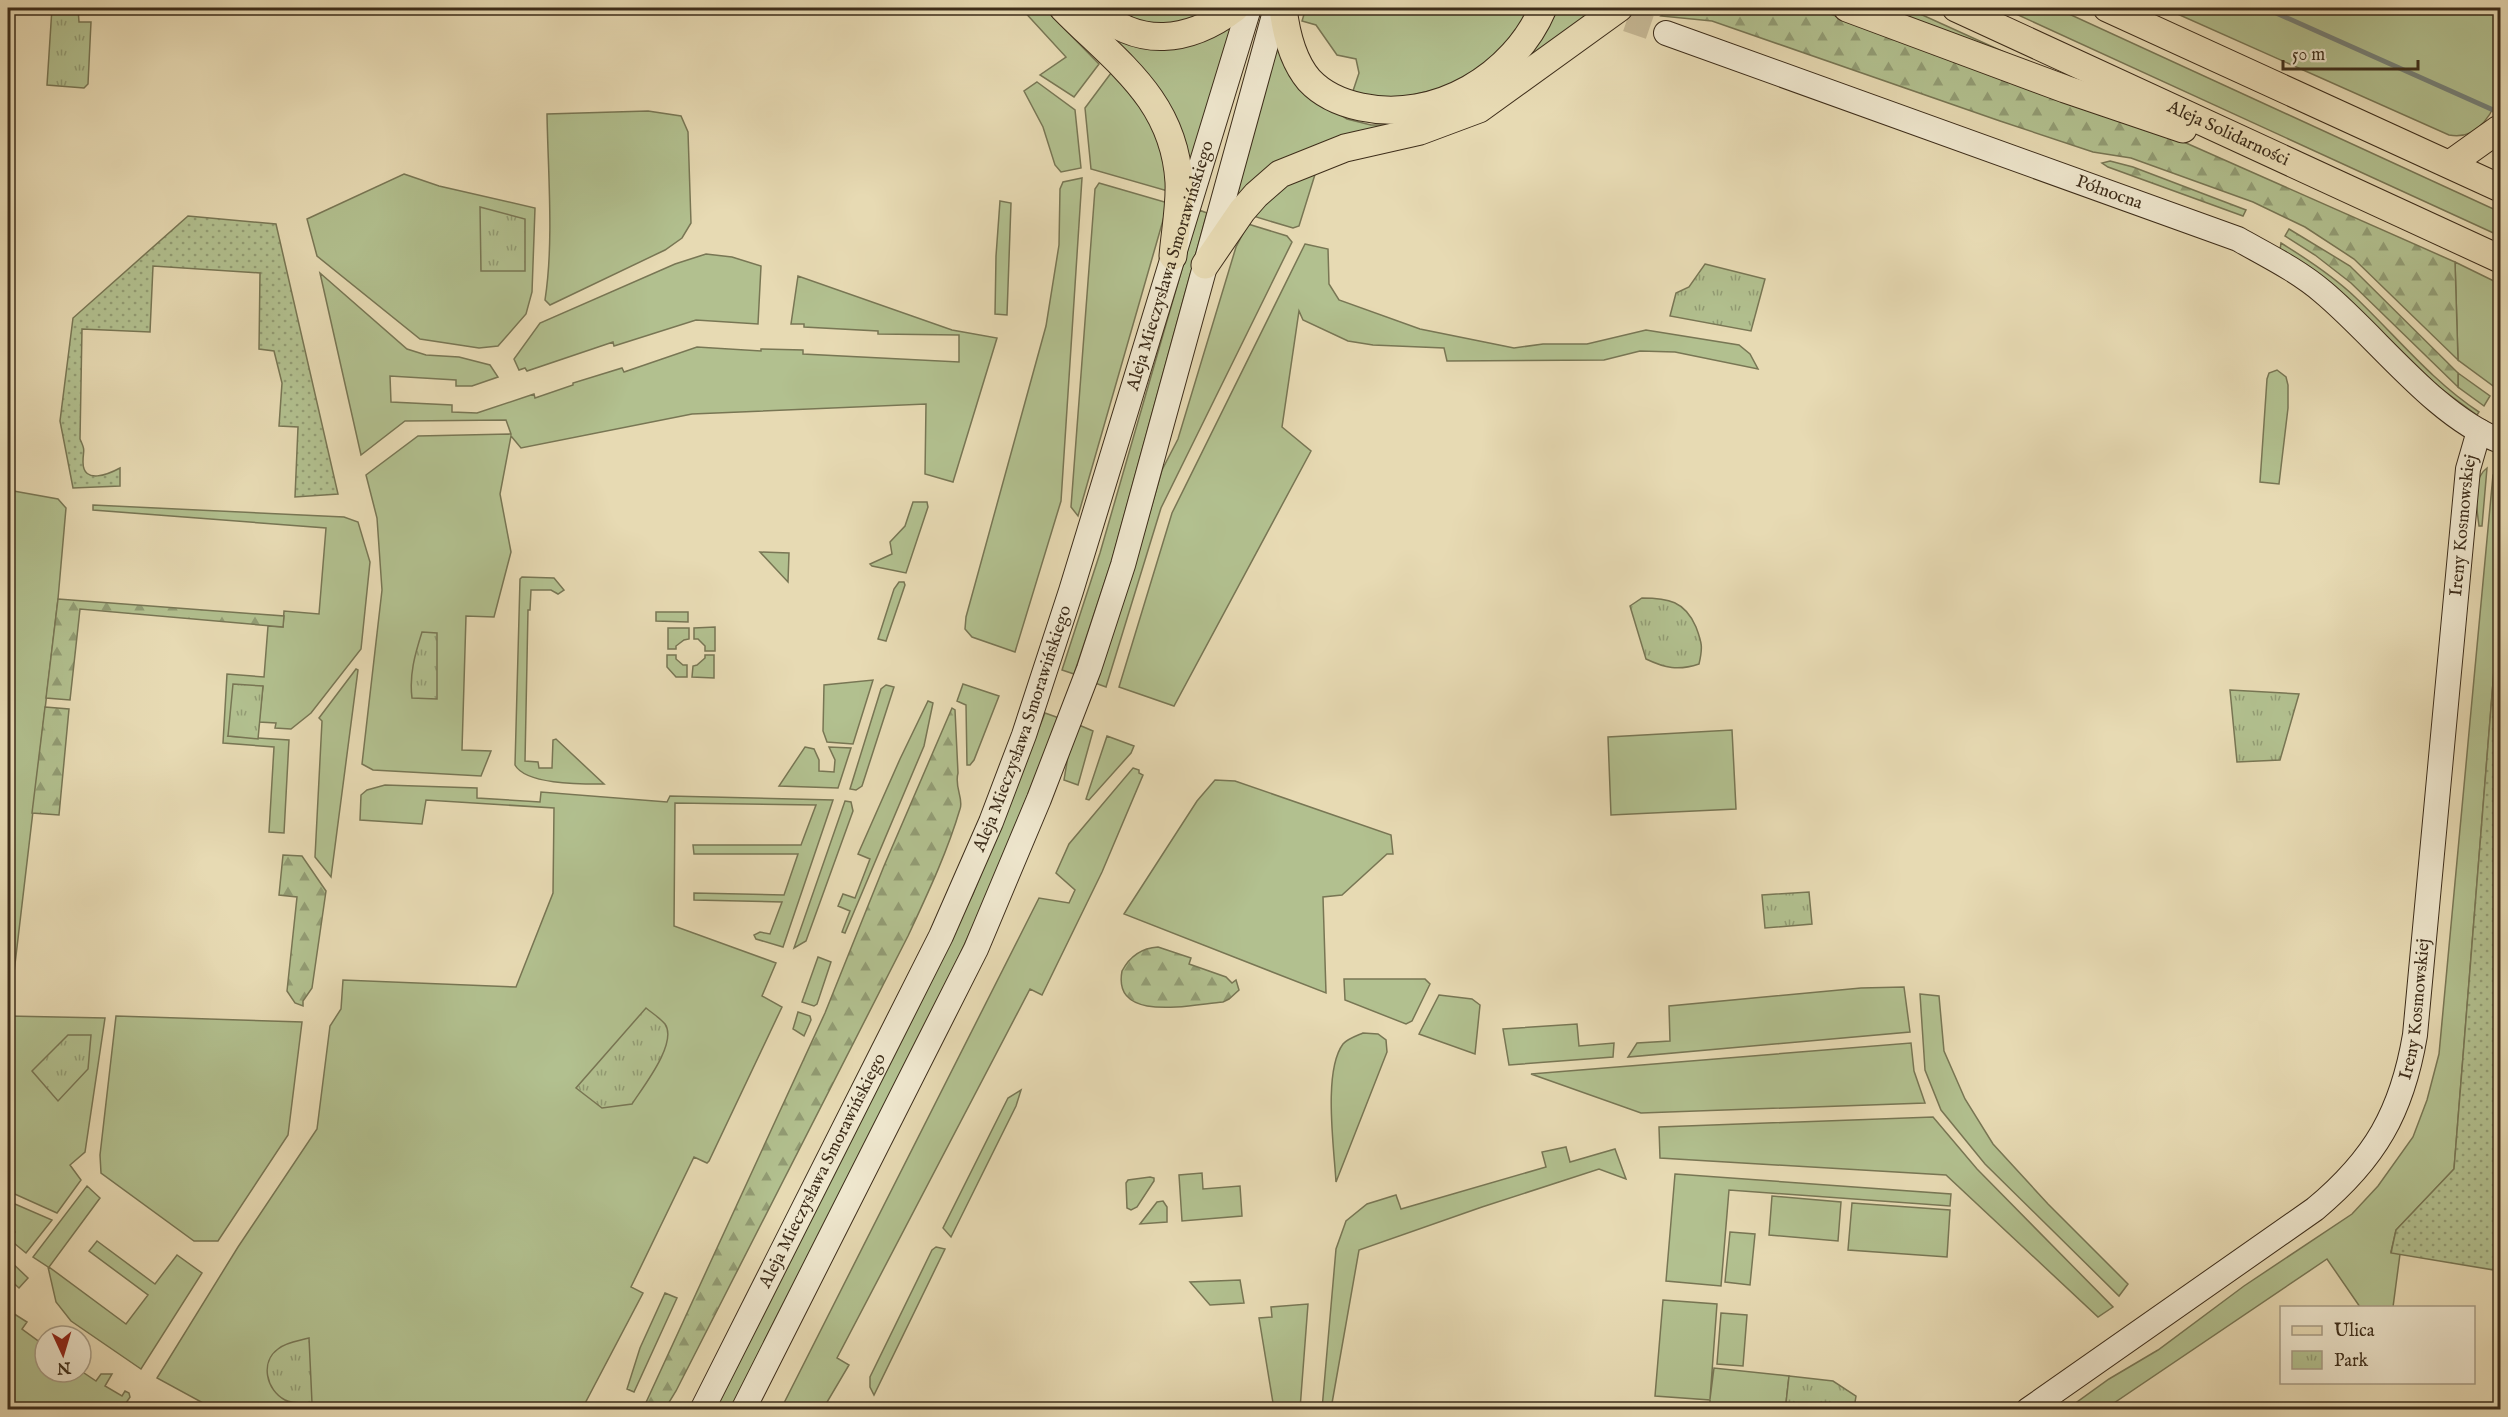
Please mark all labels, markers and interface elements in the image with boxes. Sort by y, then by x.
scale bar [2283,33,2418,71]
text: 50 m [2292,44,2325,67]
street label: Aleja Solidarności [2163,95,2293,172]
street label: Aleja Mieczysława Smorawińskiego [1121,138,1219,394]
street label: Północna [2073,170,2146,215]
street label: Ireny Kosmowskiej [2445,452,2483,597]
street label: Aleja Mieczysława Smorawińskiego [967,602,1077,856]
street label: Ireny Kosmowskiej [2394,937,2435,1083]
street label: Aleja Mieczysława Smorawińskiego [753,1049,892,1293]
legend [2280,1306,2475,1384]
text: Ulica [2334,1320,2375,1343]
north arrow [33,1324,93,1384]
text: Park [2334,1350,2369,1373]
text: N [56,1356,73,1377]

